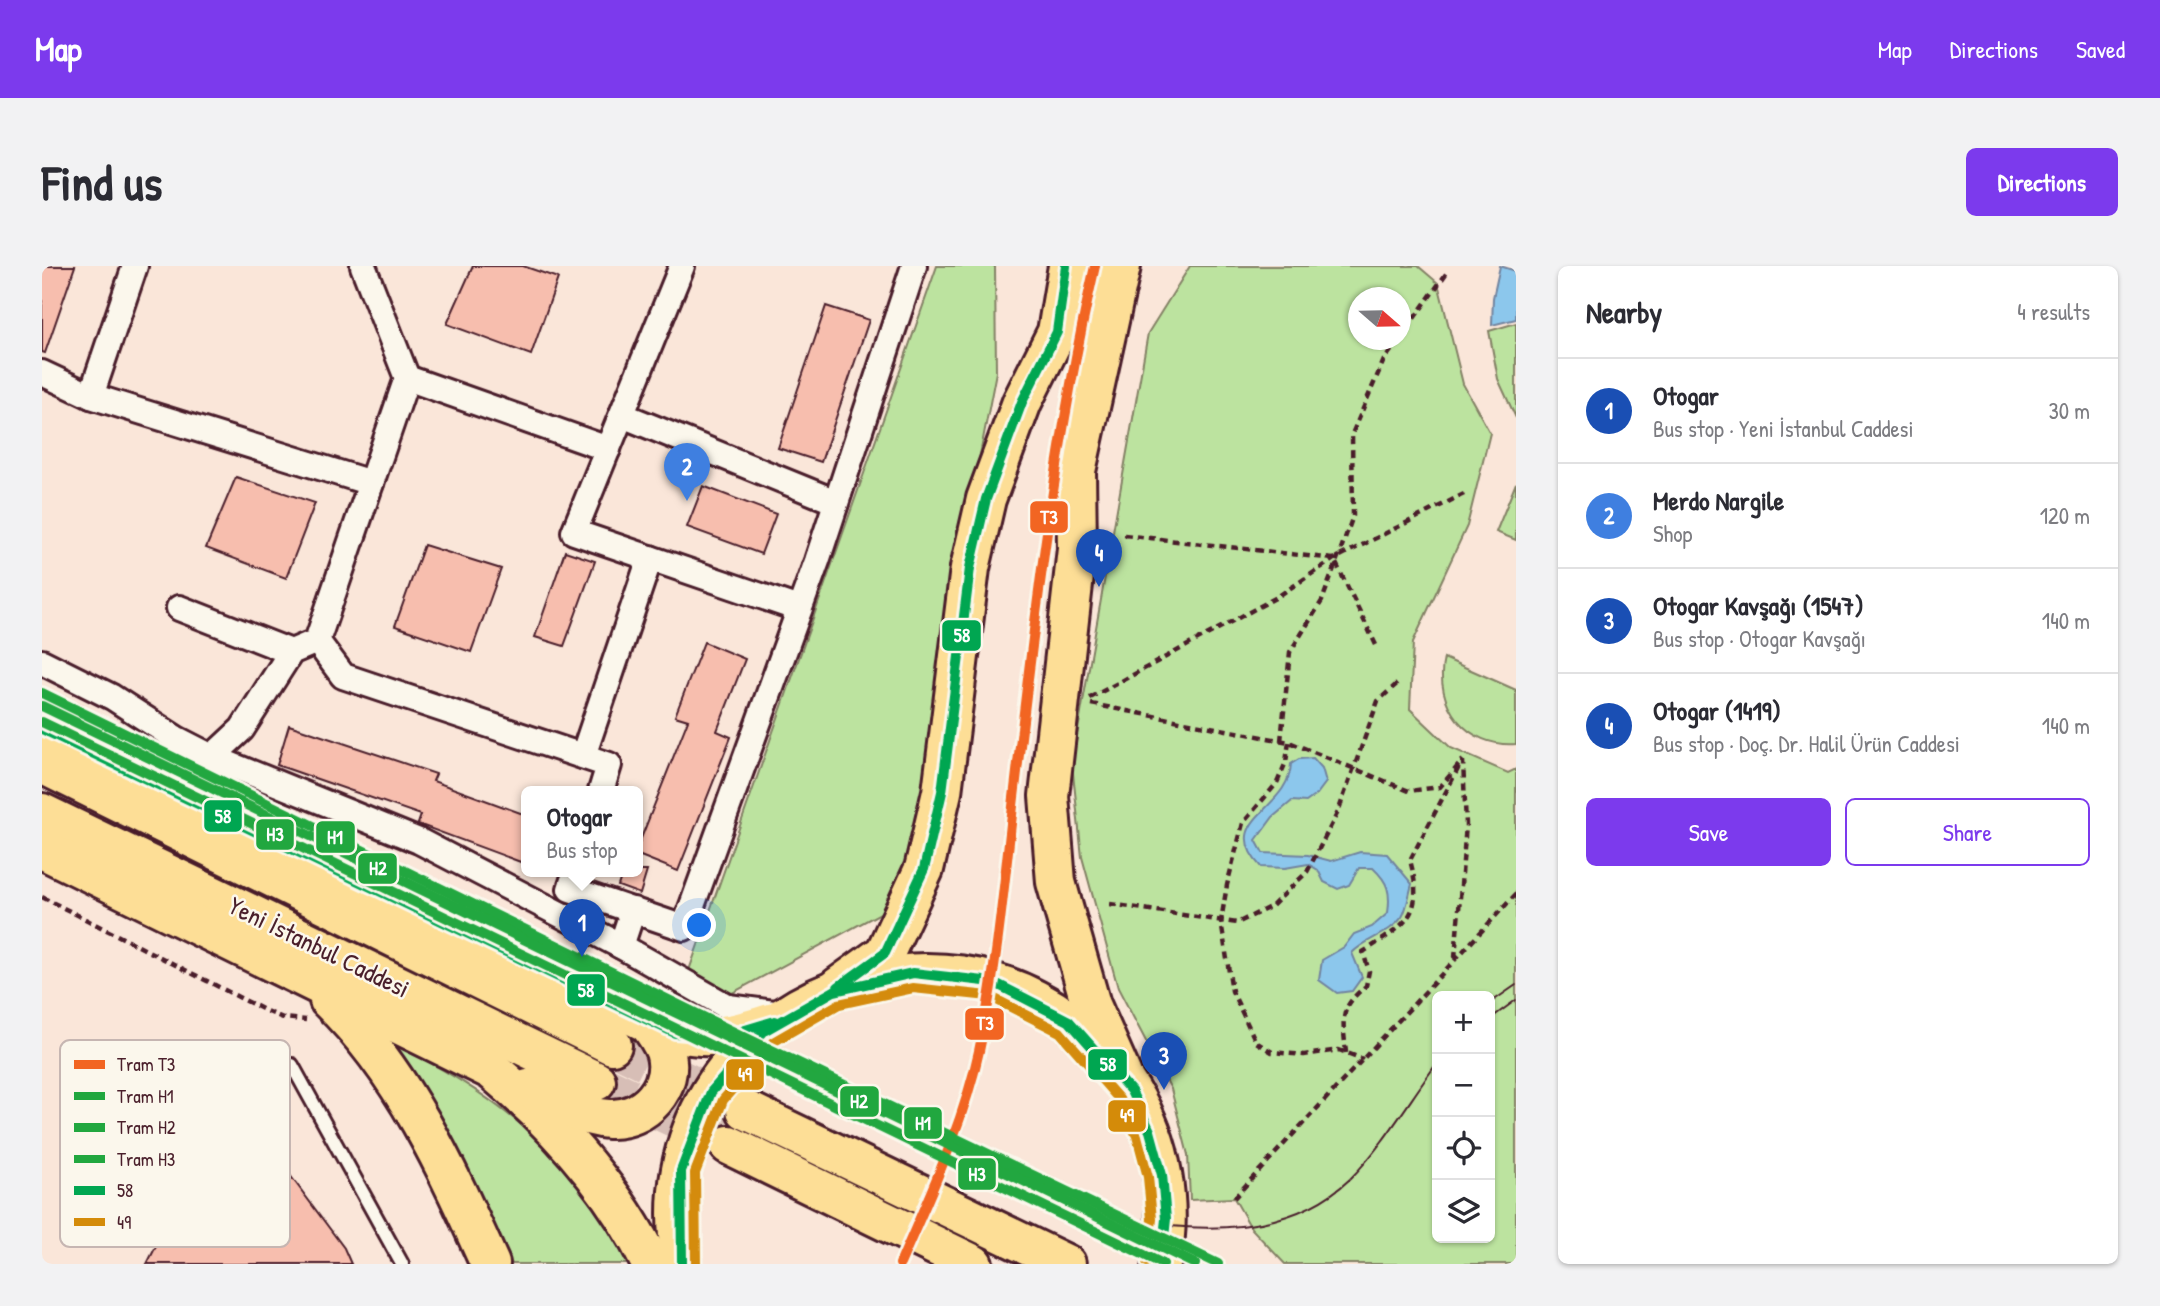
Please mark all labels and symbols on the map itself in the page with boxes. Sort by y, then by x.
north arrow [1348,287,1411,350]
pin: 2 [664,443,710,501]
line badge: T3 [1029,500,1069,534]
text: T3 [1039,504,1058,530]
pin: 4 [1076,529,1122,587]
line badge: 58 [941,619,982,652]
text: 58 [954,622,970,648]
line badge: 58 [203,799,243,833]
text: 58 [215,803,231,829]
line badge: H3 [255,818,295,851]
line badge: H1 [315,820,356,854]
text: H3 [266,821,284,847]
text: H1 [327,824,343,850]
line badge: H2 [357,852,398,885]
text: H2 [369,855,387,881]
street label: Yeni İstanbul Caddesi [223,888,416,1006]
pin: 1 [559,899,605,957]
your location [682,908,716,942]
line badge: 58 [566,973,606,1007]
text: 58 [578,977,594,1003]
line badge: T3 [964,1007,1005,1041]
text: T3 [975,1010,994,1036]
pin: 3 [1141,1032,1187,1090]
legend [60,1040,290,1247]
line badge: 58 [1087,1048,1128,1081]
text: Tram T3 [117,1051,175,1077]
text: 58 [1100,1051,1116,1077]
line badge: 49 [725,1058,765,1091]
text: 49 [738,1061,752,1087]
text: Tram H1 [117,1083,174,1109]
line badge: H2 [839,1085,880,1118]
text: H2 [850,1088,868,1114]
line badge: 49 [1107,1099,1147,1133]
text: 49 [1120,1102,1134,1128]
line badge: H1 [903,1106,943,1140]
text: H1 [915,1110,931,1136]
text: Tram H2 [117,1114,176,1140]
text: Tram H3 [117,1146,175,1172]
line badge: H3 [957,1157,997,1191]
text: H3 [968,1161,986,1187]
text: 58 [117,1177,133,1203]
text: 49 [117,1209,131,1235]

